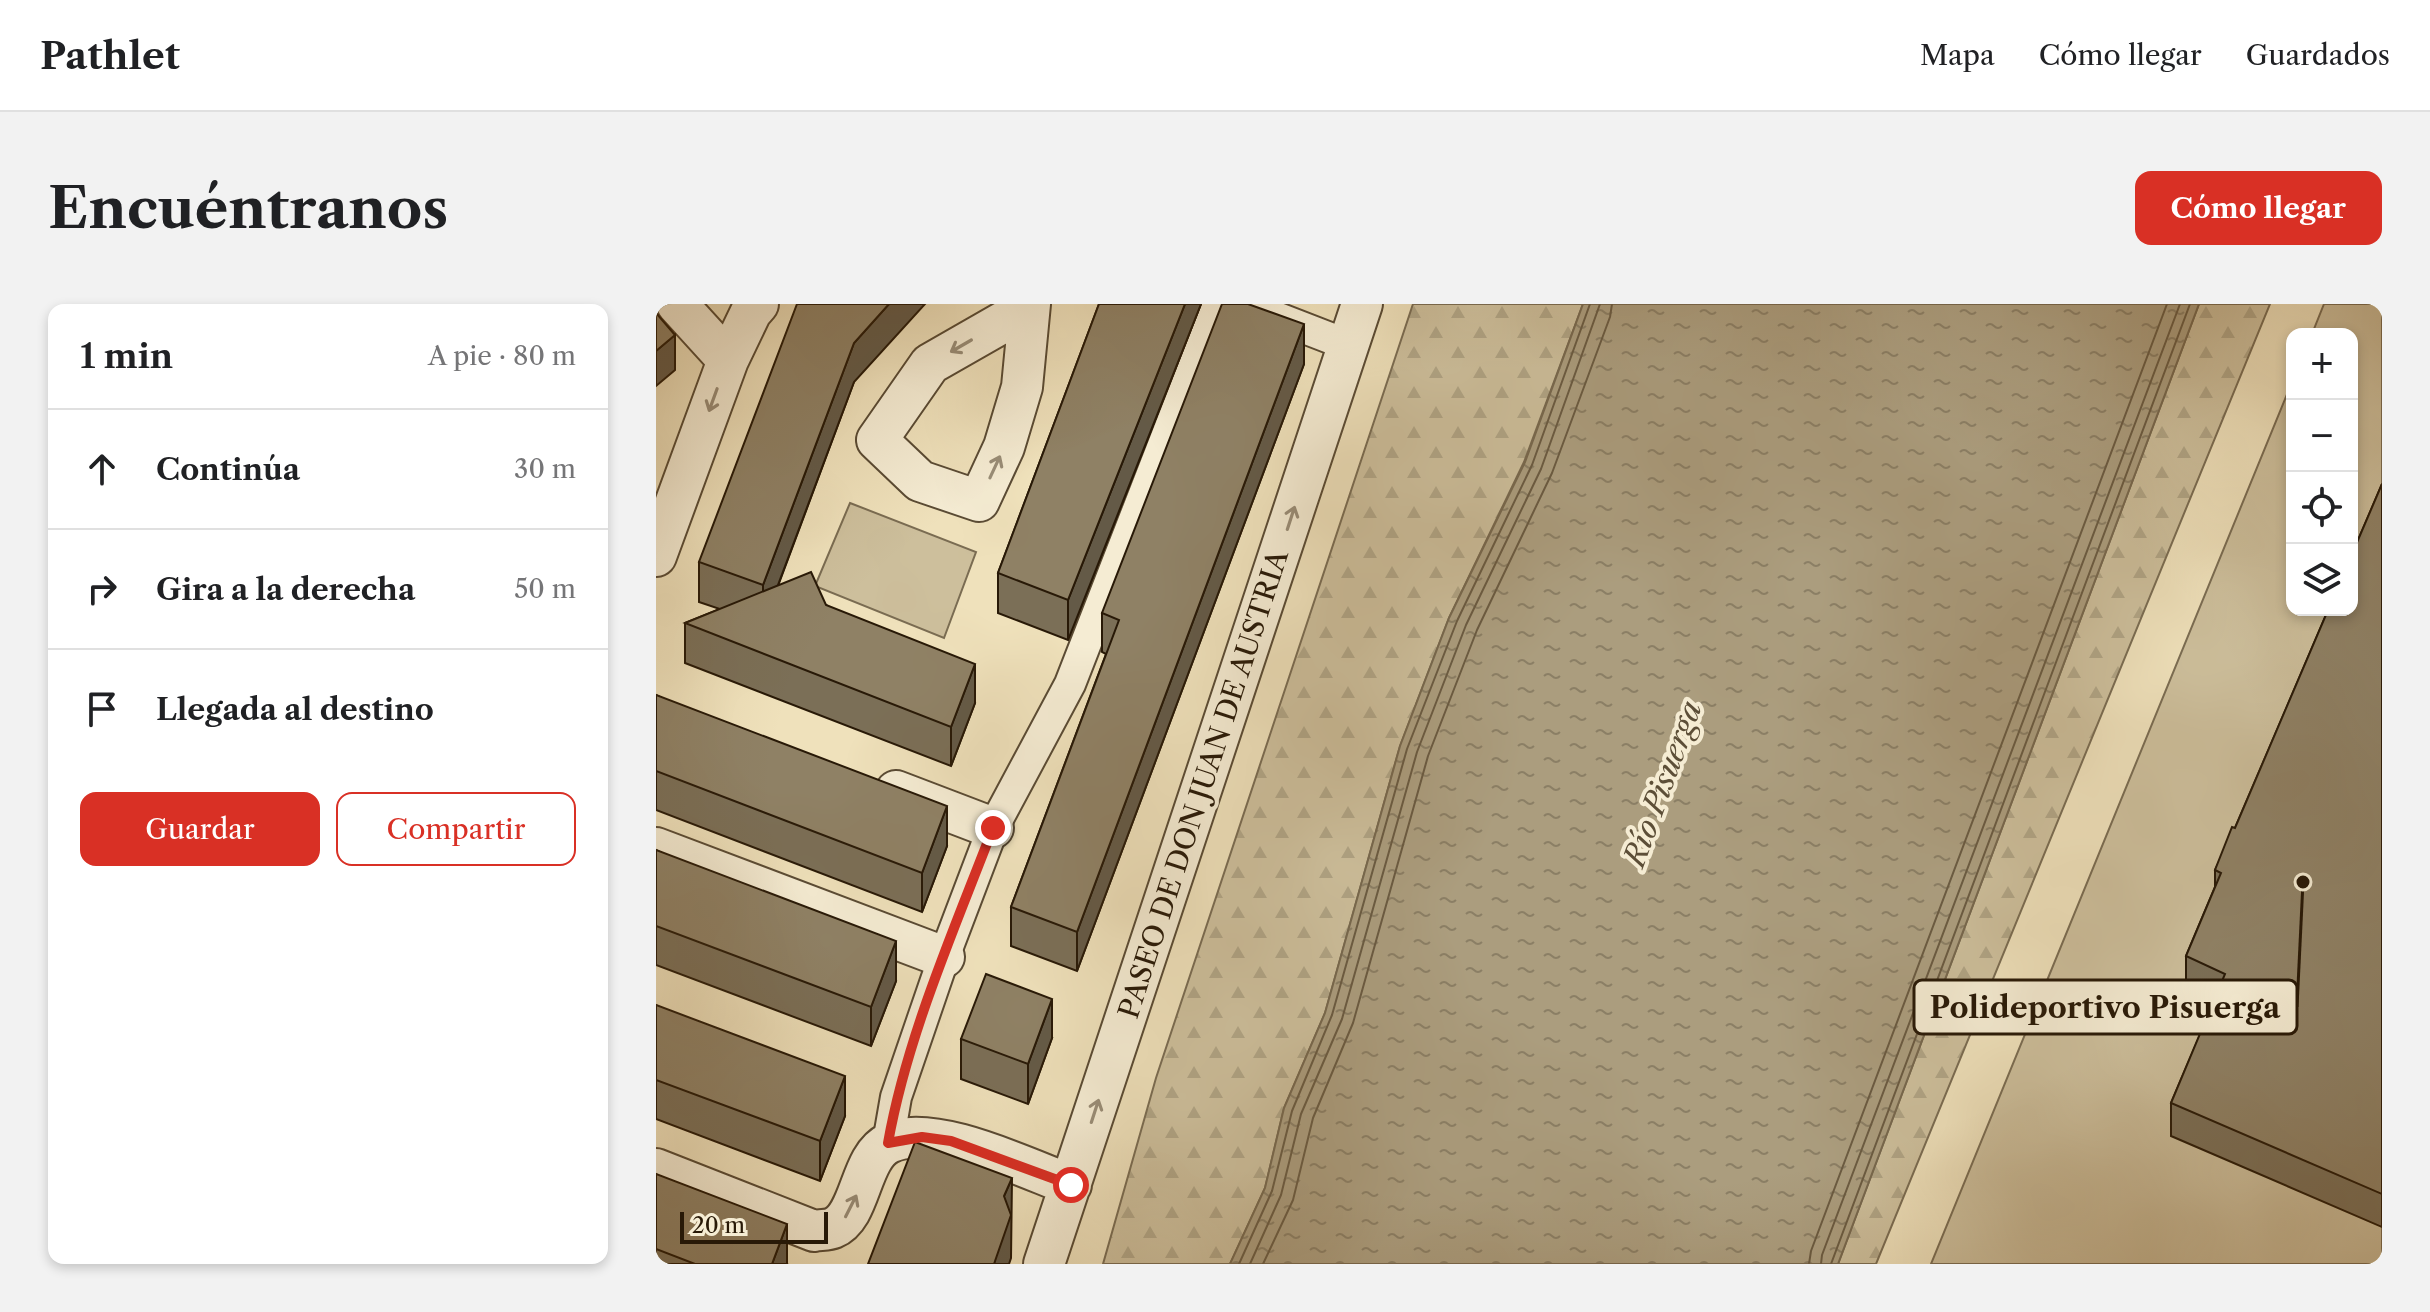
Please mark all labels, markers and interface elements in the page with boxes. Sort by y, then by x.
text: Pathlet [40,32,180,79]
text: Mapa [1920,38,1995,72]
text: Cómo llegar [2039,38,2202,72]
text: Guardados [2246,38,2390,72]
button: Cómo llegar [2135,171,2382,245]
text: Encuéntranos [48,174,448,243]
map controls [2286,328,2358,616]
button: + [2286,328,2358,400]
text: 1 min [80,335,173,377]
one-way arrow [949,339,973,354]
text: A pie · 80 m [428,340,576,372]
one-way arrow [705,387,720,412]
button: − [2286,400,2358,472]
icon: ahead [80,447,124,491]
text: Continúa [156,451,300,488]
text: 30 m [514,453,576,485]
one-way arrow [988,455,1003,479]
button: locate [2286,472,2358,544]
one-way arrow [1285,506,1299,531]
street label: PASEO DE DON JUAN DE AUSTRIA [1111,544,1295,1023]
button: layers [2286,544,2358,616]
icon: right [80,567,124,611]
text: Gira a la derecha [156,571,415,608]
text: 50 m [514,573,576,605]
icon: arrive [80,687,124,731]
text: Llegada al destino [156,691,434,728]
water label: Río Pisuerga [1615,696,1710,873]
button: Guardar [80,792,320,866]
button: Compartir [336,792,576,866]
route end [975,810,1011,846]
callout: Polideportivo Pisuerga [1914,980,2297,1034]
text: Polideportivo Pisuerga [1930,989,2281,1026]
one-way arrow [1088,1098,1103,1124]
route start [1053,1167,1089,1203]
one-way arrow [843,1195,859,1219]
scale bar [680,1208,828,1244]
text: 20 m [692,1212,745,1239]

